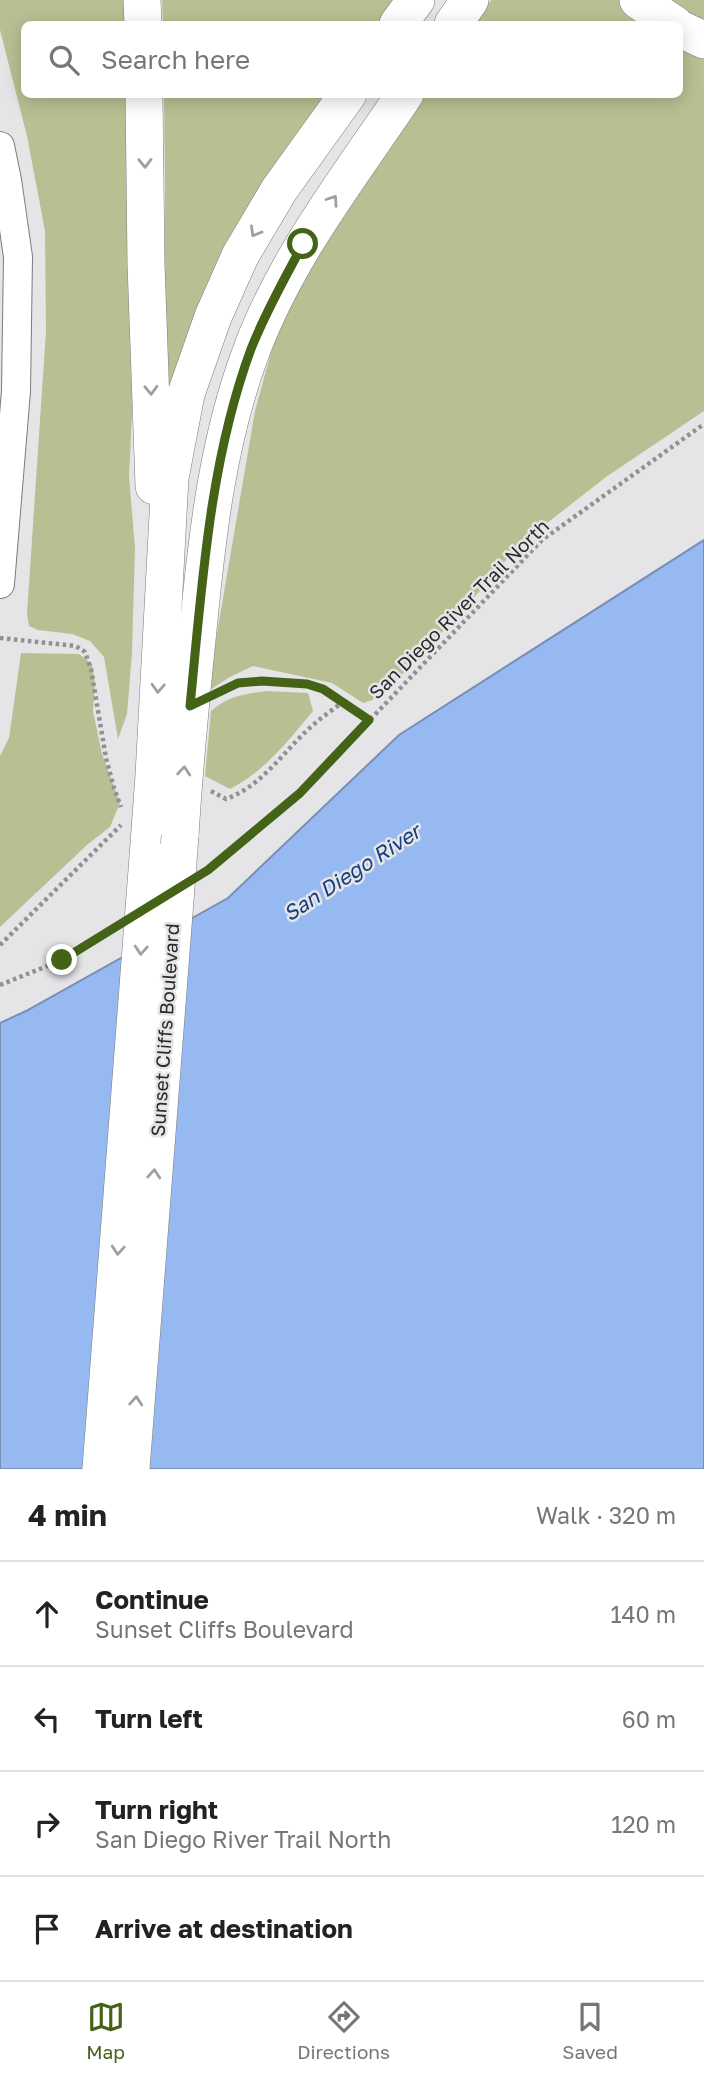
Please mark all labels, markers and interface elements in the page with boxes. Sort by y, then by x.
search box [21,21,683,98]
icon: search [45,41,83,79]
text: Search here [101,44,250,75]
one-way arrow [137,158,153,168]
one-way arrow [325,195,337,208]
one-way arrow [250,224,263,237]
route start [287,228,318,259]
one-way arrow [143,385,158,396]
street label: San Diego River Trail North [364,514,553,703]
one-way arrow [151,683,166,694]
one-way arrow [177,765,192,777]
water label: San Diego River [278,817,427,926]
street label: Sunset Cliffs Boulevard [146,923,183,1137]
route end [46,944,77,975]
one-way arrow [134,944,149,955]
one-way arrow [146,1168,161,1179]
one-way arrow [111,1245,126,1256]
one-way arrow [128,1395,143,1406]
text: 4 min [28,1497,107,1533]
text: Walk · 320 m [536,1501,676,1529]
text: Continue [95,1584,209,1615]
icon: ahead [28,1595,66,1633]
text: 140 m [610,1600,676,1628]
text: Sunset Cliffs Boulevard [95,1615,354,1643]
icon: left [28,1700,66,1738]
text: Turn left [95,1703,203,1734]
text: 60 m [622,1705,676,1733]
text: Turn right [95,1794,218,1825]
icon: right [28,1805,66,1843]
text: 120 m [611,1810,676,1838]
text: San Diego River Trail North [95,1825,391,1853]
icon: arrive [28,1910,66,1948]
text: Arrive at destination [95,1913,353,1944]
tab: Map [86,1998,125,2063]
tab: Directions [297,1998,390,2063]
tab: Saved [562,1998,618,2063]

